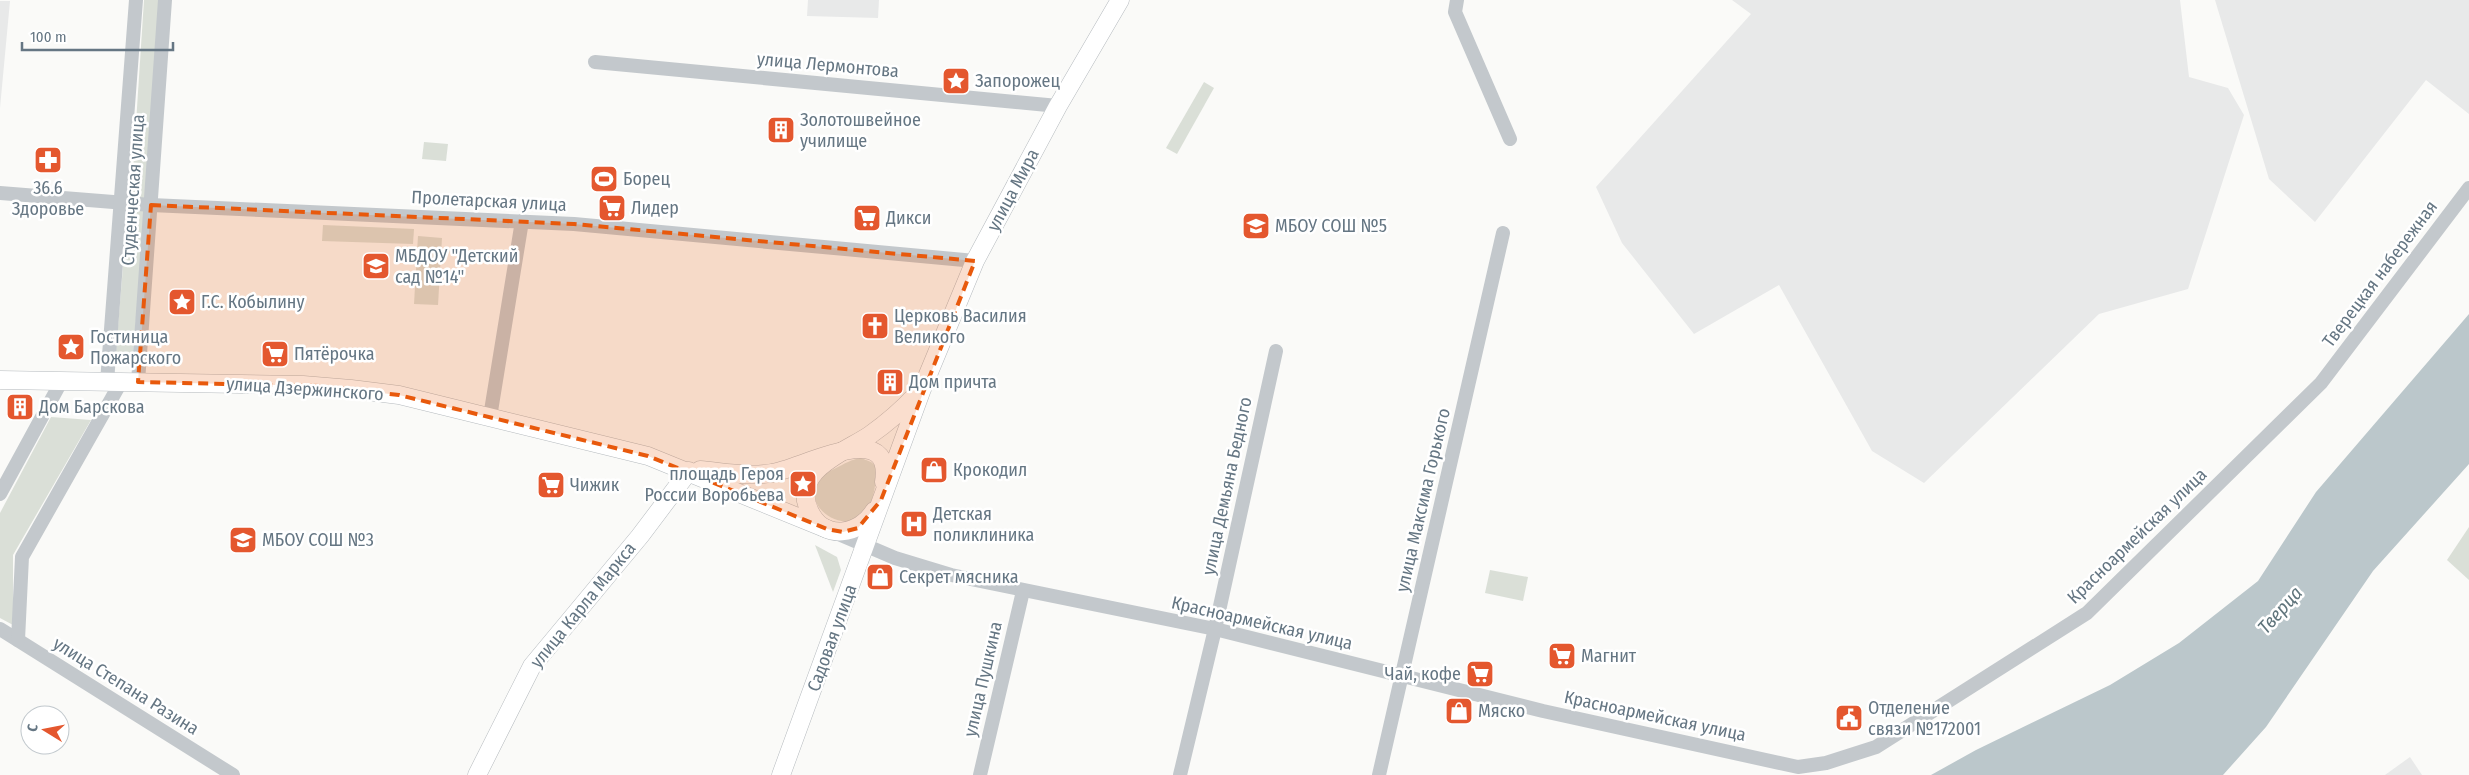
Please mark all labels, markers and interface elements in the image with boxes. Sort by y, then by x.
scale bar [22,20,174,52]
text: 100 m [30,28,67,46]
street label: улица Лермонтова [756,48,900,82]
place icon: Запорожец [941,66,971,96]
place label: Запорожец [975,70,1061,92]
place label: Золотошвейное училище [800,109,921,152]
street label: Студенческая улица [117,113,149,266]
building icon: Золотошвейное училище [766,115,796,145]
pharmacy icon: 36.6 Здоровье [33,145,63,175]
street label: улица Мира [982,145,1044,235]
sports icon: Борец [589,164,619,194]
place label: Борец [623,168,670,190]
place label: 36.6 Здоровье [12,177,84,220]
street label: Пролетарская улица [411,186,567,216]
supermarket icon: Лидер [597,193,627,223]
street label: Тверецкая набережная [2318,196,2442,352]
place label: Лидер [631,197,679,219]
supermarket icon: Дикси [852,203,882,233]
place label: Дикси [885,207,931,229]
school or university icon: МБОУ СОШ №5 [1241,211,1271,241]
place label: МБОУ СОШ №5 [1275,215,1387,237]
place label: МБДОУ "Детский сад №14" [395,245,518,288]
school or university icon: МБДОУ "Детский сад №14" [361,251,391,281]
place icon: Г.С. Кобылину [167,287,197,317]
place label: Г.С. Кобылину [201,291,304,313]
place label: Церковь Василия Великого [894,305,1027,348]
church icon: Церковь Василия Великого [860,311,890,341]
place label: Гостиница Пожарского [90,326,181,369]
place icon: Гостиница Пожарского [56,332,86,362]
supermarket icon: Пятёрочка [260,339,290,369]
place label: Пятёрочка [294,343,375,365]
building icon: Дом причта [875,367,905,397]
place label: Дом причта [908,371,997,393]
street label: улица Дзержинского [226,373,384,405]
building icon: Дом Барскова [5,392,35,422]
street label: улица Демьяна Бедного [1197,395,1257,577]
place label: Дом Барскова [38,396,145,418]
street label: улица Максима Горького [1391,406,1455,594]
shop icon: Крокодил [919,455,949,485]
place label: Крокодил [953,459,1027,481]
place label: площадь Героя России Воробьева [644,463,784,506]
street label: Красноармейская улица [2063,464,2211,608]
place icon: площадь Героя России Воробьева [788,469,818,499]
supermarket icon: Чижик [536,470,566,500]
place label: Чижик [570,474,620,496]
place label: Детская поликлиника [932,503,1035,546]
hospital icon: Детская поликлиника [899,509,929,539]
school or university icon: МБОУ СОШ №3 [228,525,258,555]
place label: МБОУ СОШ №3 [262,529,374,551]
street label: улица Карла Маркса [526,538,640,672]
shop icon: Секрет мясника [865,562,895,592]
place label: Секрет мясника [899,566,1019,588]
street label: Садовая улица [802,581,862,694]
water label: Тверца [2253,582,2307,638]
street label: Красноармейская улица [1169,591,1355,655]
street label: улица Пушкина [959,619,1007,739]
street label: улица Степана Разина [49,632,203,740]
supermarket icon: Магнит [1547,641,1577,671]
place label: Магнит [1581,645,1637,667]
supermarket icon: Чай, кофе [1465,659,1495,689]
place label: Чай, кофе [1385,663,1461,685]
street label: Красноармейская улица [1562,686,1748,746]
shop icon: Мяско [1444,696,1474,726]
place label: Отделение связи №172001 [1868,697,1981,740]
place label: Мяско [1478,700,1525,722]
public building icon: Отделение связи №172001 [1834,703,1864,733]
north arrow [20,705,70,755]
text: С [24,722,42,733]

